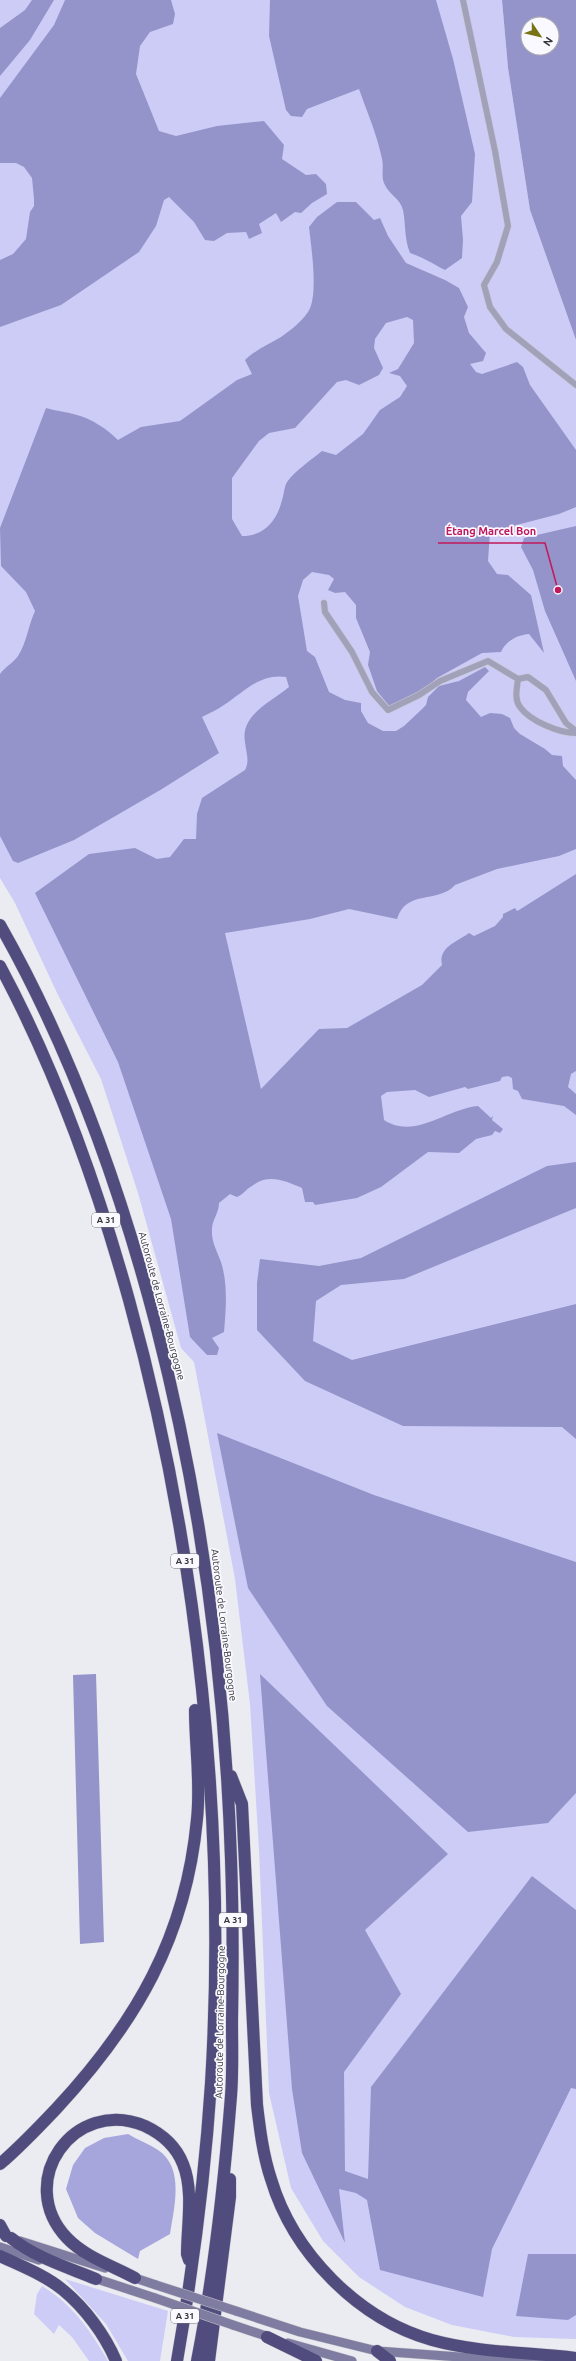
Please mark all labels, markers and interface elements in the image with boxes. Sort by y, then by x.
north arrow [520,16,560,56]
text: N [541,35,555,49]
callout: Étang Marcel Bon [438,520,545,543]
text: Étang Marcel Bon [446,524,536,537]
road number: A 31 [92,1213,120,1227]
street label: Autoroute de Lorraine-Bourgogne [137,1231,187,1381]
street label: Autoroute de Lorraine-Bourgogne [209,1548,239,1702]
road number: A 31 [171,1554,199,1568]
road number: A 31 [219,1913,247,1927]
street label: Autoroute de Lorraine-Bourgogne [213,1945,227,2099]
road number: A 31 [171,2309,199,2323]

